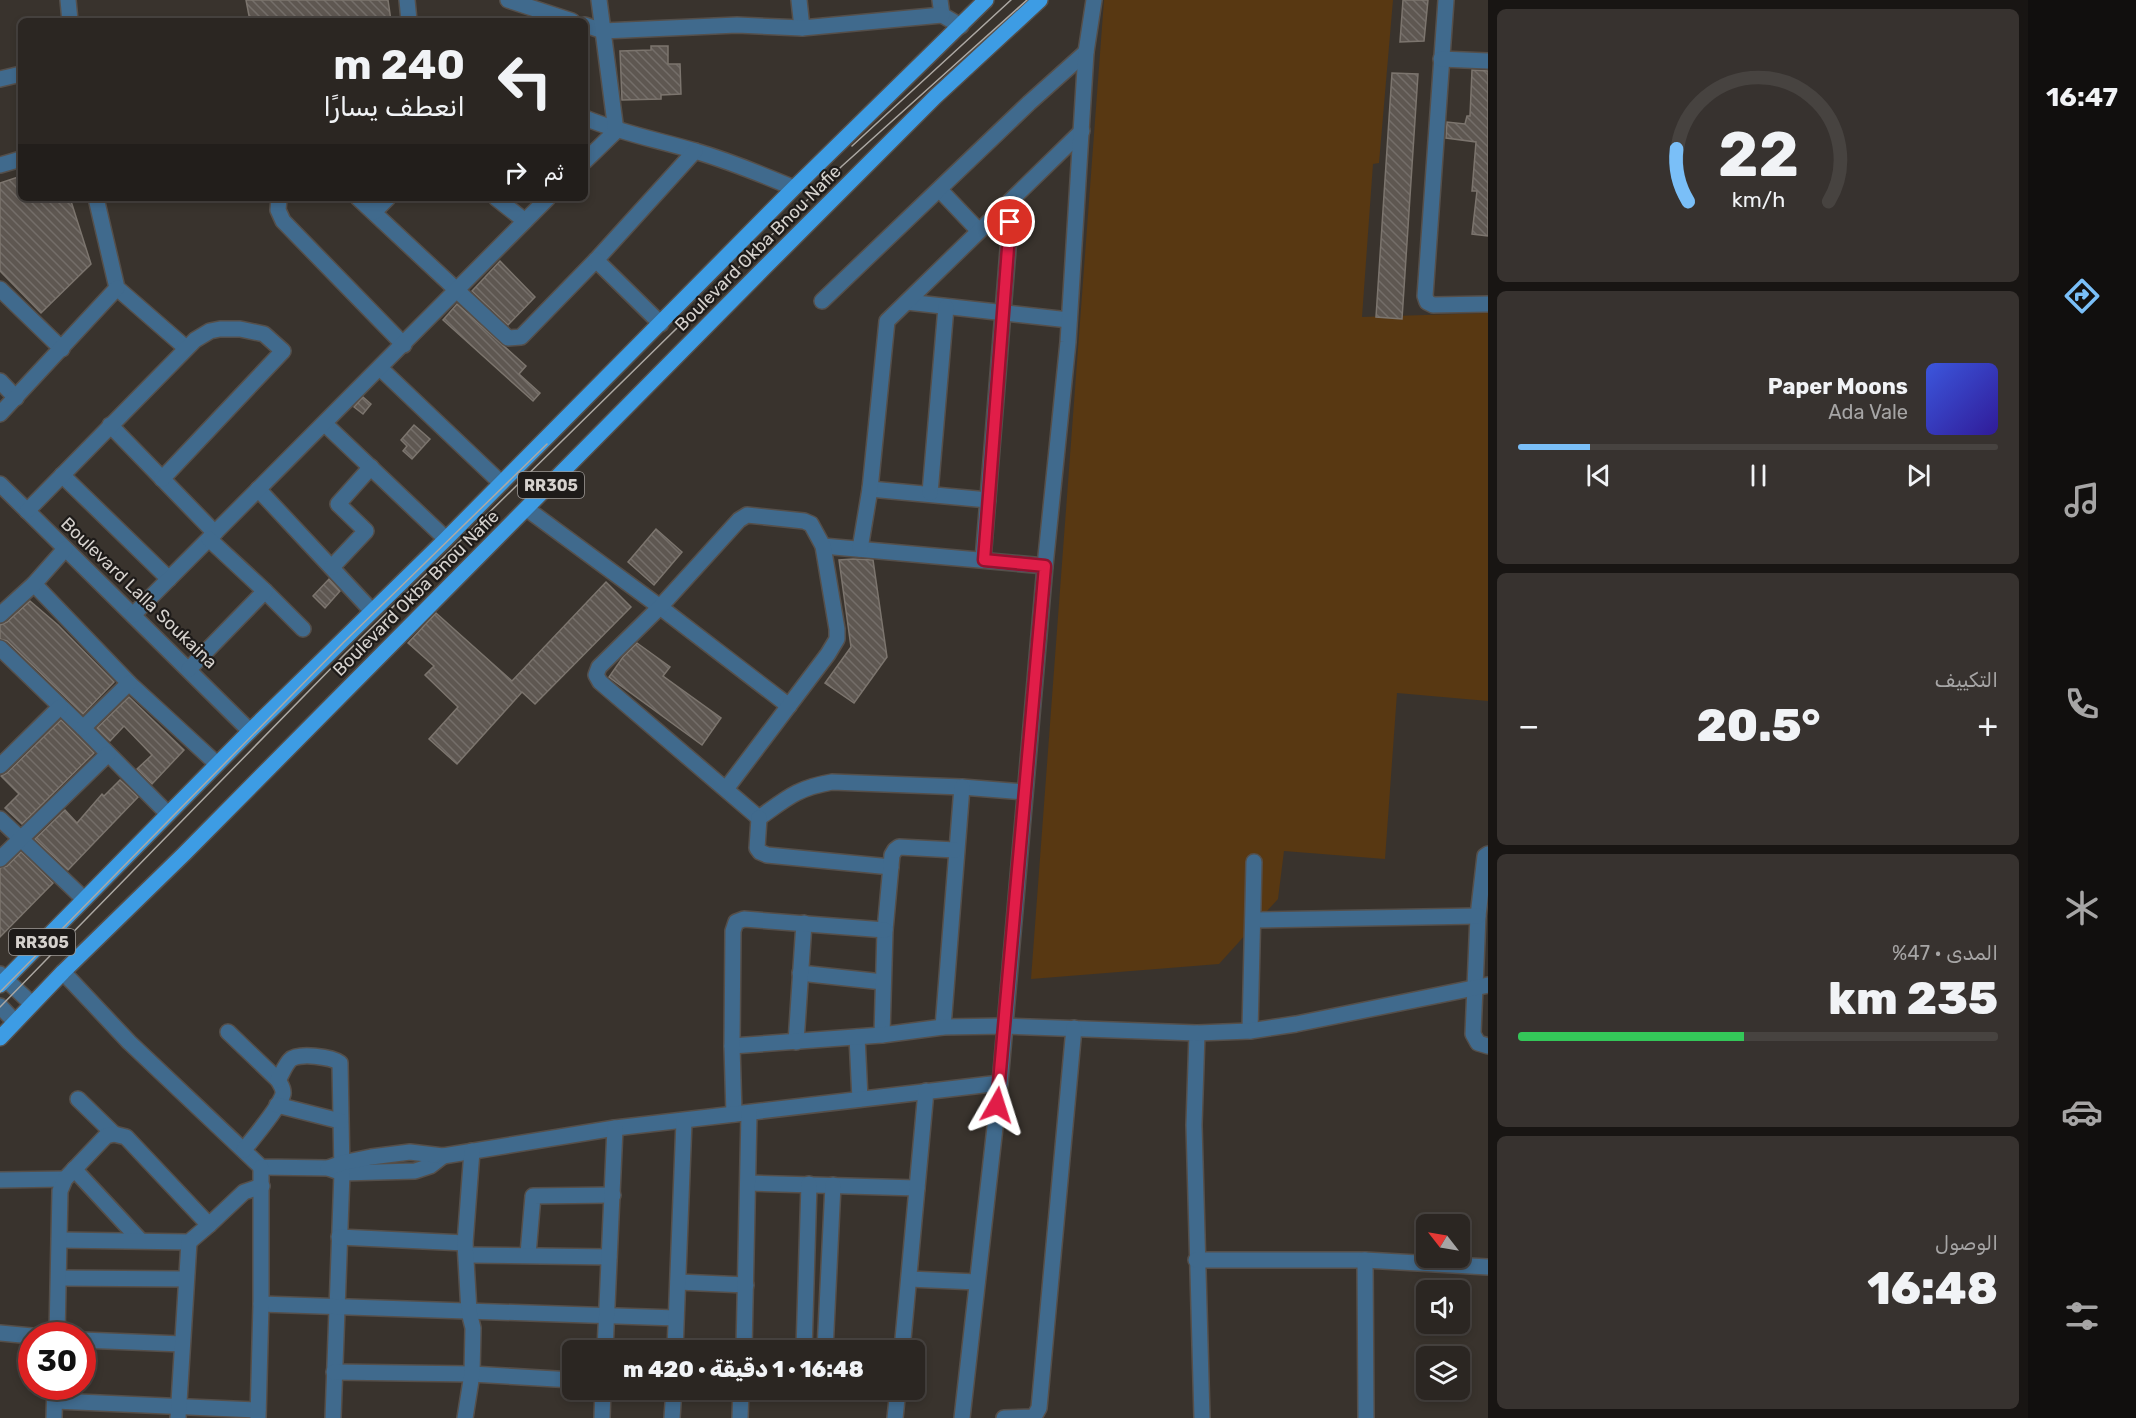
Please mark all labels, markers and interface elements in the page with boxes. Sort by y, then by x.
text: 240 m [333,40,465,90]
icon: left [486,42,564,120]
text: 16:47 [2046,81,2118,113]
text: انعطف يسارًا [323,91,465,123]
text: 22 [1717,119,1799,193]
icon: right [499,156,532,189]
text: ثم [544,159,564,186]
street label: Boulevard Okba Bnou Nafie [670,160,846,336]
text: km/h [1731,188,1785,213]
pin [984,196,1035,247]
icon: arrive [993,205,1026,238]
icon: directions [2061,275,2103,317]
text: Paper Moons [1768,373,1908,400]
text: Ada Vale [1828,400,1908,424]
icon: previous [1582,459,1615,492]
icon: pause [1742,459,1775,492]
icon: next [1902,459,1935,492]
road number: RR305 [518,472,584,498]
icon: music [2061,479,2103,521]
street label: Boulevard Okba Bnou Nafie [328,505,504,681]
street label: Boulevard Lalla Soukaina [56,513,222,673]
text: التكييف [1935,668,1998,692]
icon: phone [2061,683,2103,725]
text: 20.5° [1696,699,1821,752]
text: − [1518,706,1539,745]
text: + [1977,706,1998,745]
icon: climate [2061,887,2103,929]
road number: RR305 [9,929,75,955]
text: المدى · 47% [1892,941,1998,965]
text: 235 km [1828,972,1998,1025]
position arrow [965,1073,1029,1137]
icon: car [2061,1091,2103,1133]
north arrow [1416,1214,1470,1268]
map controls [1416,1214,1470,1400]
text: الوصول [1935,1231,1998,1255]
text: 16:48 [1867,1262,1998,1315]
button: sound [1416,1280,1470,1334]
icon: filters [2061,1295,2103,1337]
speed limit sign: 30 [18,1322,96,1400]
button: layers [1416,1346,1470,1400]
text: 16:48 · 1 دقيقة · 420 m [623,1356,864,1383]

